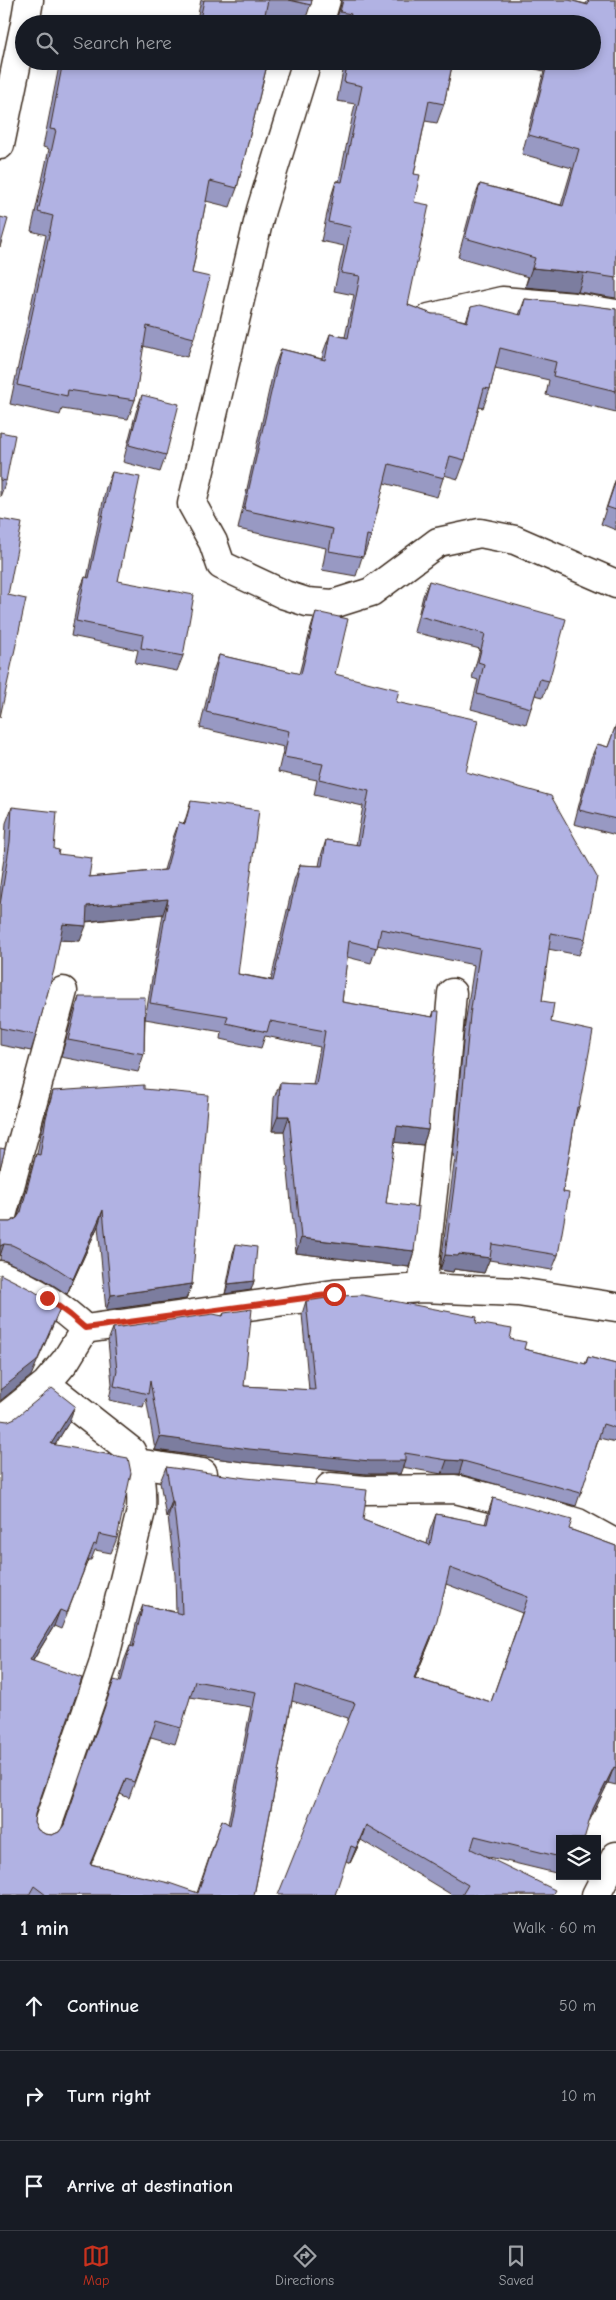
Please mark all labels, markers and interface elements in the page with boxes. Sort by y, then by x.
search box [15,15,601,70]
icon: search [33,29,61,57]
text: Search here [73,32,172,54]
route start [323,1283,346,1306]
route end [36,1287,59,1310]
map controls [556,1835,601,1880]
button: layers [556,1835,601,1880]
text: 1 min [20,1916,69,1940]
text: Walk · 60 m [513,1919,596,1937]
icon: ahead [20,1992,48,2020]
text: Continue [67,1995,139,2017]
text: 50 m [559,1997,596,2015]
icon: right [20,2082,48,2110]
text: Turn right [67,2085,151,2107]
text: 10 m [561,2087,596,2105]
icon: arrive [20,2172,48,2200]
text: Arrive at destination [67,2175,233,2197]
tab: Map [82,2242,110,2289]
tab: Directions [275,2242,334,2289]
tab: Saved [499,2242,534,2289]

